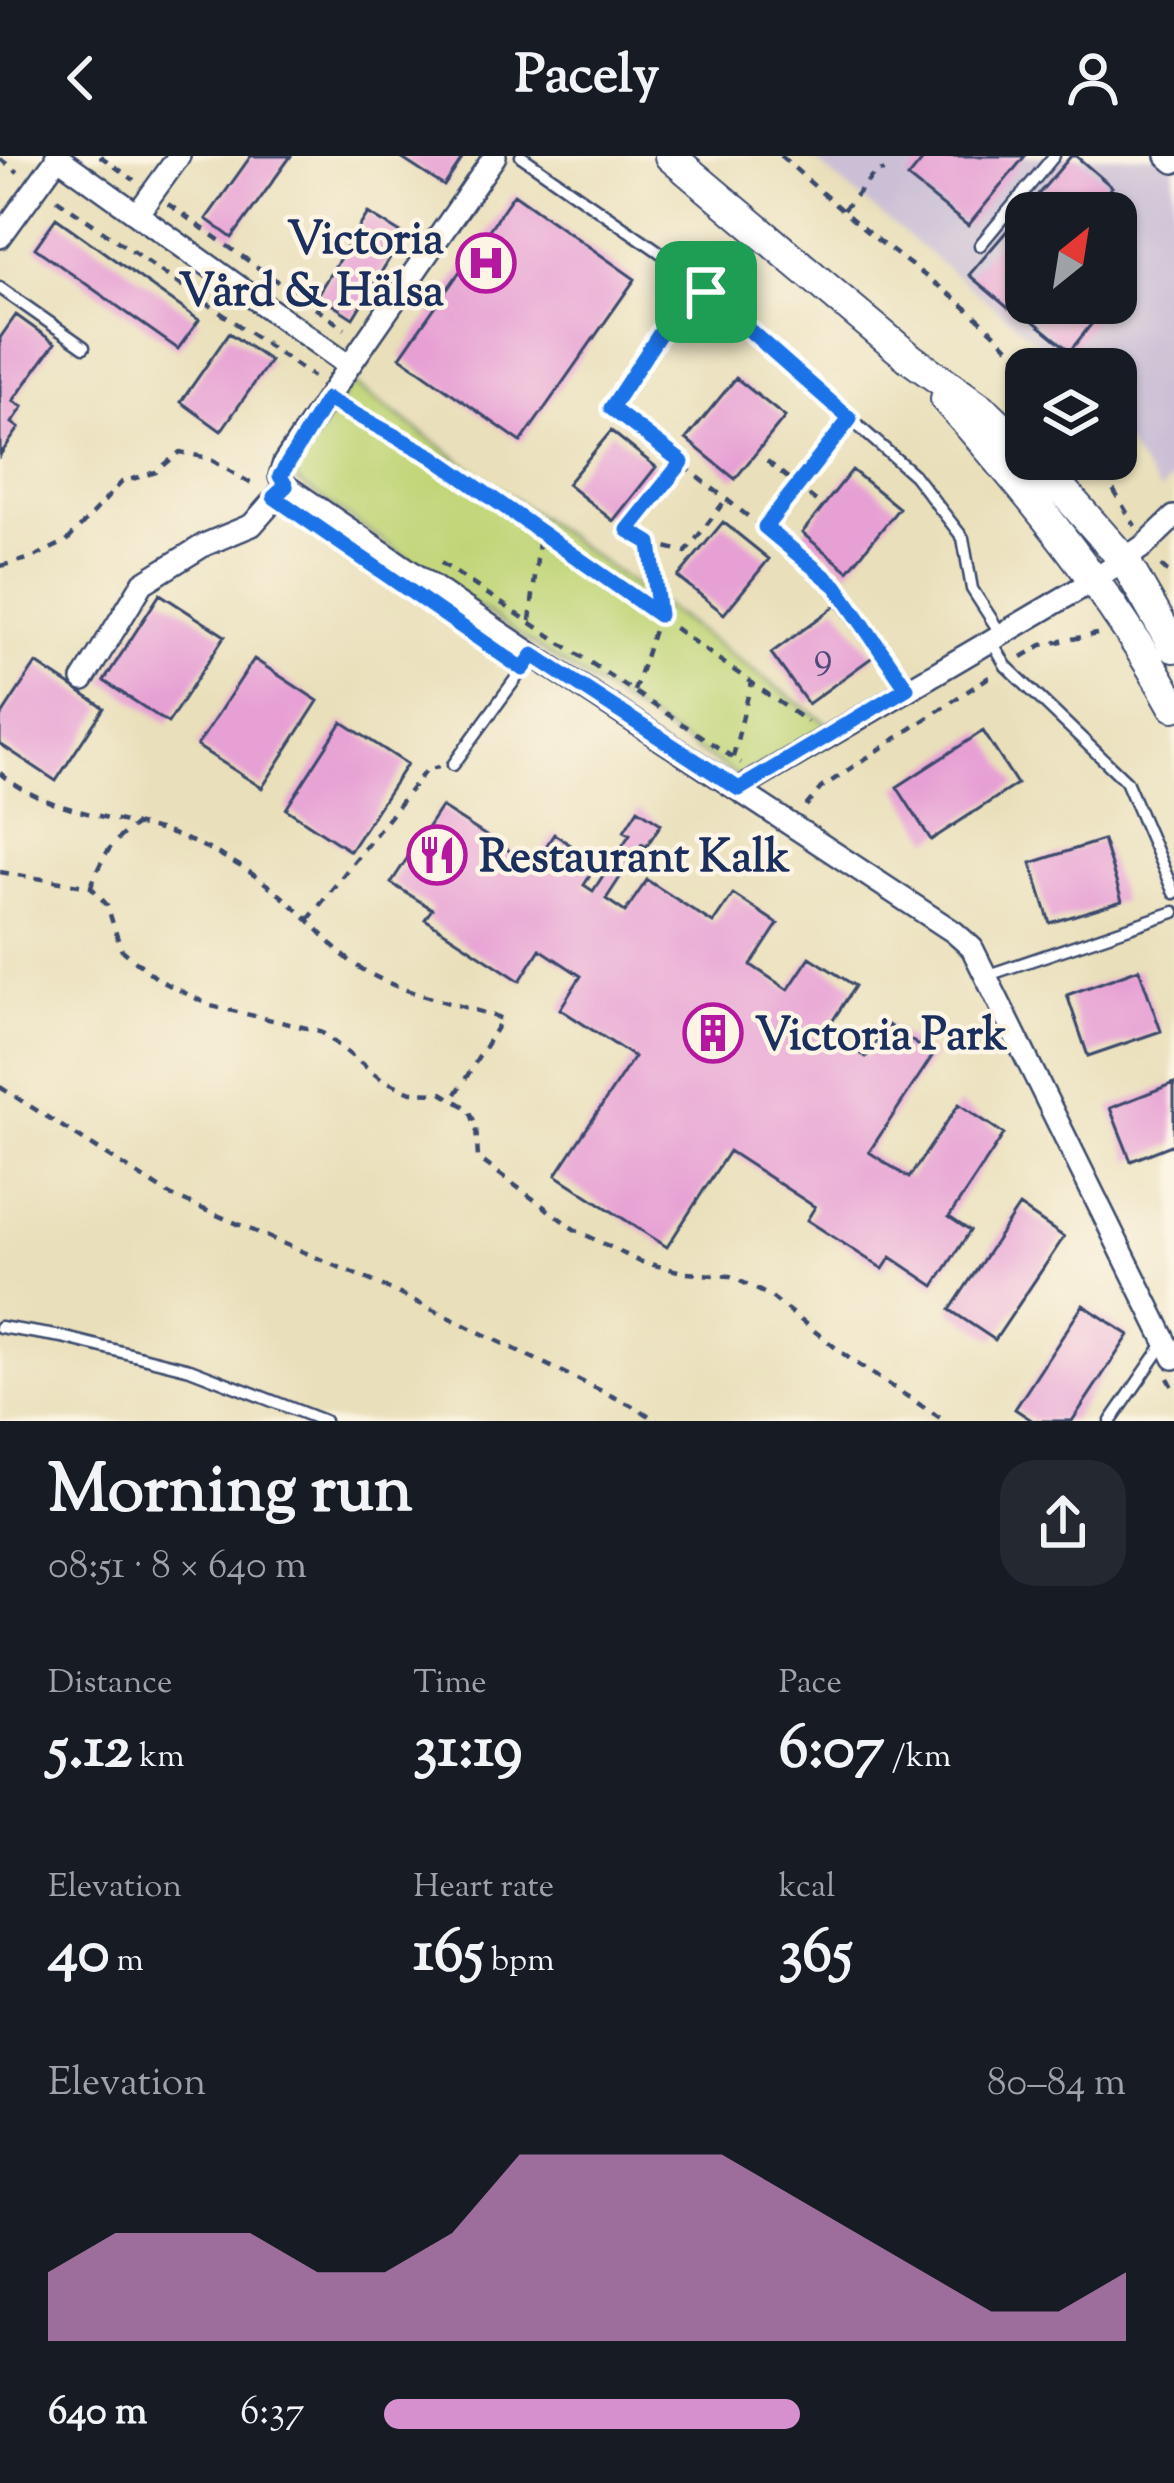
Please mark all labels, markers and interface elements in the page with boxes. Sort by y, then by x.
text: Pacely [515,39,659,117]
icon: back [48,45,114,111]
icon: person [1060,45,1126,111]
north arrow [1005,192,1137,324]
map controls [1005,192,1137,480]
place label: Victoria Vård & Hälsa [179,210,444,327]
hospital icon: Victoria Vård & Hälsa [455,232,517,294]
pin [655,241,757,343]
icon: arrive [673,259,739,325]
button: layers [1005,348,1137,480]
house number: 9 [814,631,832,687]
restaurant icon: Restaurant Kalk [406,824,468,886]
place label: Restaurant Kalk [479,828,790,893]
building icon: Victoria Park [682,1002,744,1064]
place label: Victoria Park [755,1006,1008,1071]
text: Morning run [48,1447,413,1542]
button: share [1000,1460,1126,1586]
text: 08:51 · 8 × 640 m [48,1540,307,1596]
text: Distance [48,1660,172,1708]
text: Time [413,1660,487,1708]
text: Pace [779,1660,842,1708]
text: 5.12 [48,1708,132,1795]
text: 31:19 [413,1708,523,1795]
text: 6:07 [779,1708,885,1795]
text: km [132,1734,184,1782]
text: /km [885,1734,951,1782]
text: Elevation [48,1864,182,1912]
text: Heart rate [413,1864,554,1912]
text: kcal [779,1864,835,1912]
text: 40 [48,1912,109,1999]
text: 165 [413,1912,484,1999]
text: 365 [779,1912,853,1999]
text: m [109,1938,144,1986]
text: bpm [484,1938,554,1986]
text: Elevation [48,2057,206,2113]
text: 80–84 m [987,2057,1126,2113]
text: 640 m [48,2386,147,2442]
text: 6:37 [240,2386,304,2442]

